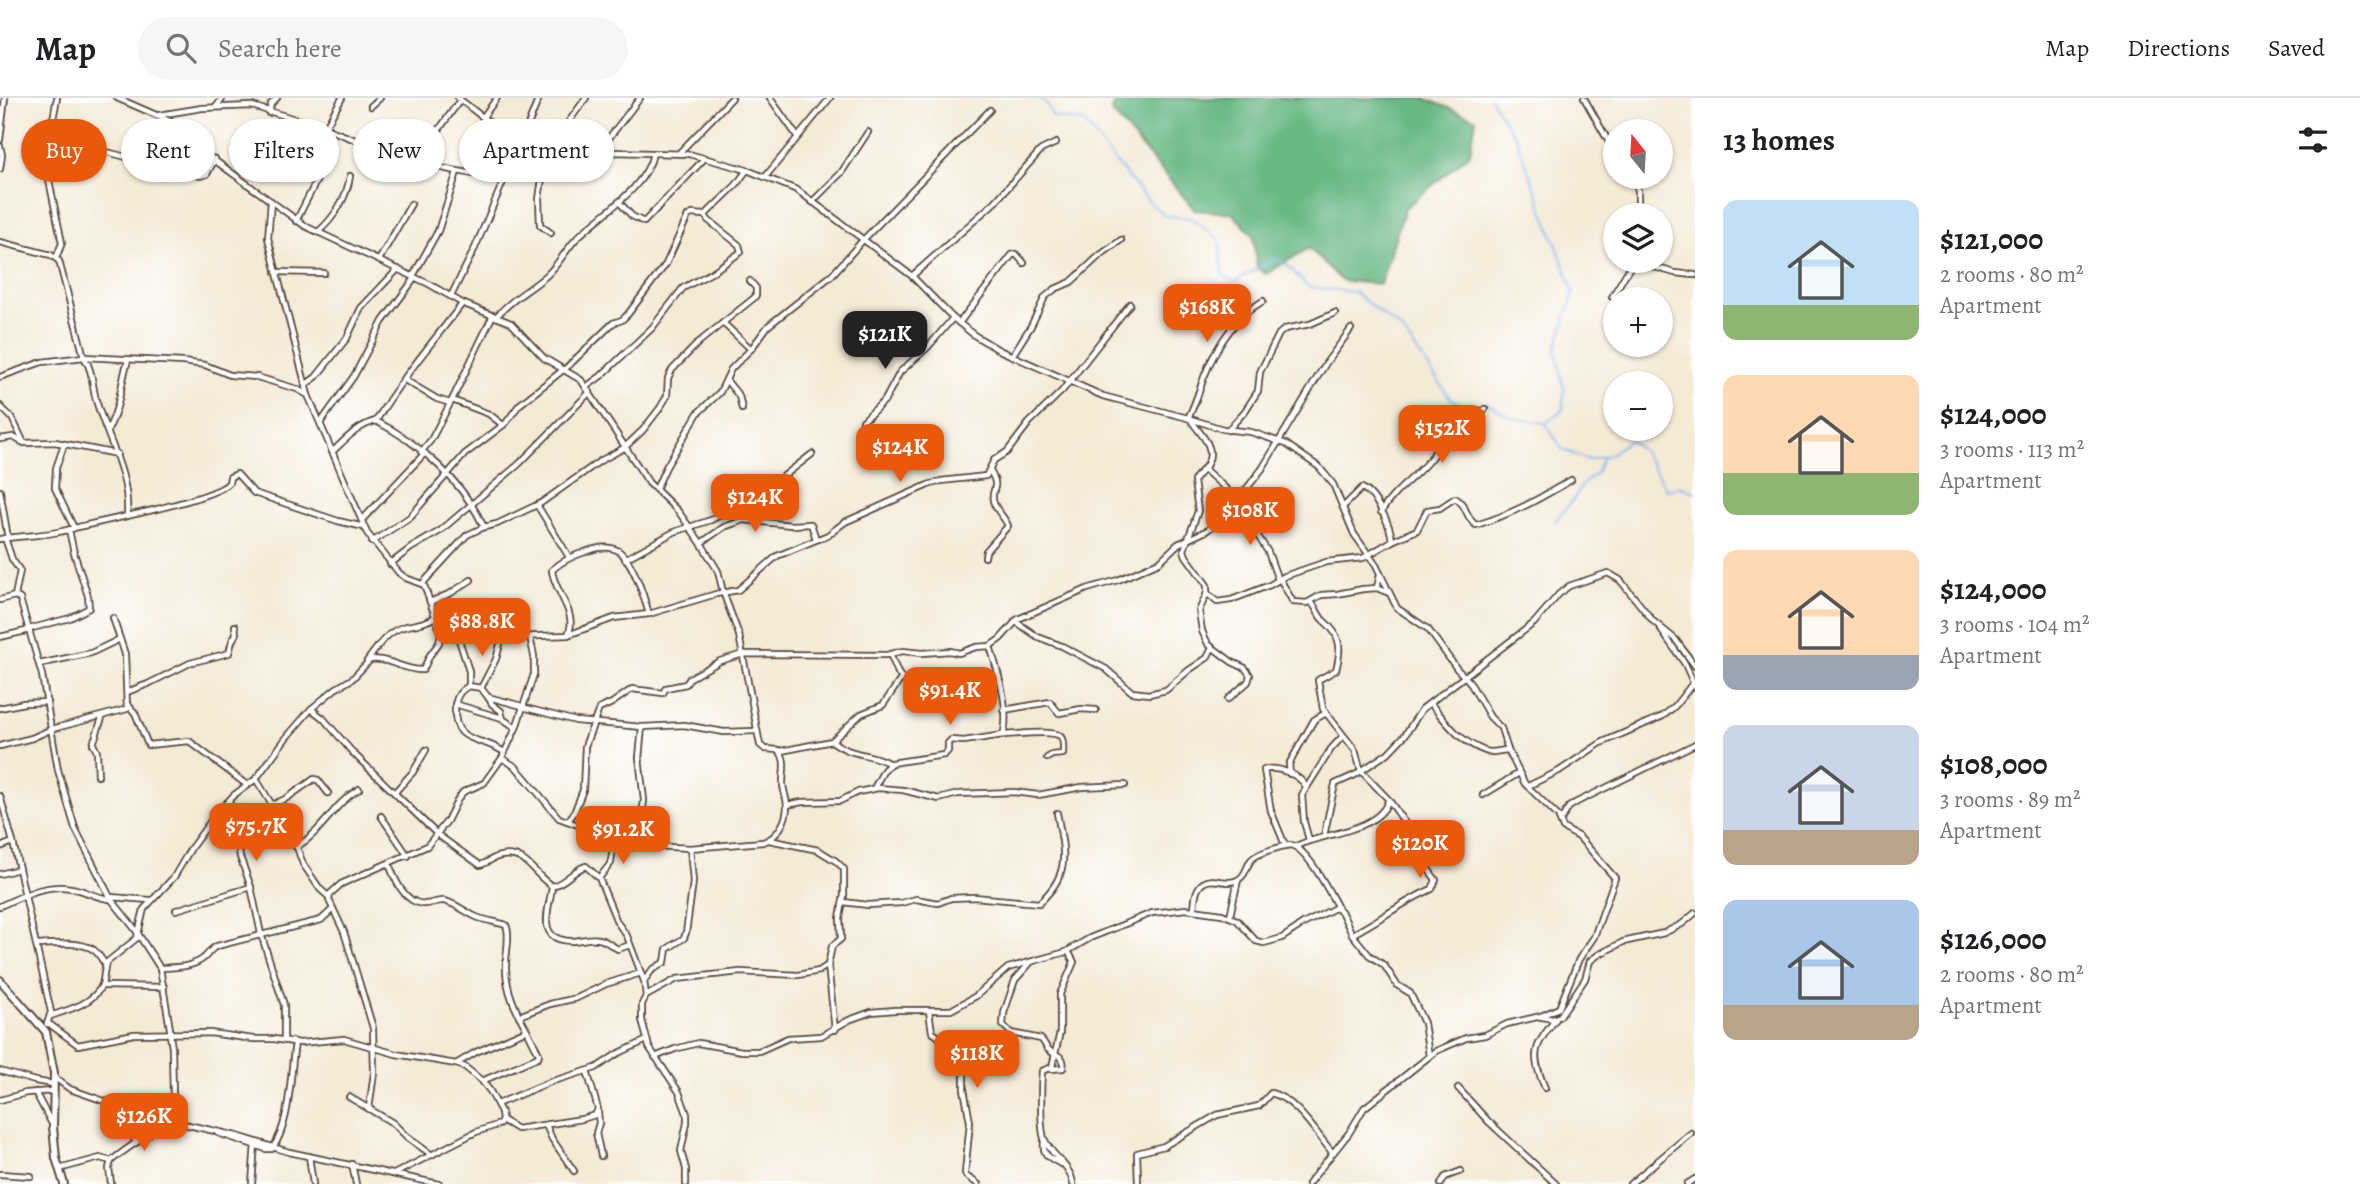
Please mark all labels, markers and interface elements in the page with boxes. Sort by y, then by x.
search box [138,17,628,80]
text: Map [35,26,96,71]
icon: search [162,29,200,67]
text: Search here [218,31,342,66]
text: Map [2045,32,2089,64]
text: Directions [2127,32,2230,64]
text: Saved [2268,32,2325,64]
chip: Buy [21,119,107,182]
chip: Rent [121,119,215,182]
chip: Filters [229,119,339,182]
chip: New [353,119,445,182]
chip: Apartment [459,119,614,182]
north arrow [1603,119,1673,189]
map controls [1603,119,1673,441]
text: 13 homes [1723,120,1835,160]
icon: filters [2294,121,2332,159]
button: layers [1603,203,1673,273]
text: $121,000 [1940,219,2043,259]
icon: home [1779,228,1863,312]
text: 2 rooms · 80 m² [1940,259,2084,290]
pin: $168K [1158,285,1256,344]
button: + [1603,287,1673,357]
text: Apartment [1940,290,2042,321]
text: $168K [1179,291,1235,322]
pin: $121K [836,312,934,371]
text: $121K [858,318,912,349]
button: − [1603,371,1673,441]
text: $124,000 [1940,394,2047,434]
icon: home [1779,403,1863,487]
pin: $152K [1393,406,1491,465]
text: $152K [1415,412,1470,443]
pin: $124K [851,424,949,484]
text: $124K [872,431,928,462]
text: 3 rooms · 113 m² [1940,434,2084,465]
text: Apartment [1940,465,2042,496]
pin: $124K [706,474,804,534]
text: $124K [727,481,783,512]
pin: $108K [1201,488,1299,547]
text: $108K [1222,494,1278,525]
text: $124,000 [1940,569,2047,609]
icon: home [1779,578,1863,662]
pin: $88.8K [425,598,539,658]
text: $88.8K [449,605,515,636]
text: 3 rooms · 104 m² [1940,609,2089,640]
text: Apartment [1940,640,2042,671]
pin: $91.4K [893,668,1007,727]
text: $91.4K [919,674,981,705]
text: $108,000 [1940,744,2048,784]
icon: home [1779,753,1863,837]
text: 3 rooms · 89 m² [1940,784,2081,815]
pin: $75.7K [199,804,313,863]
pin: $91.2K [566,806,680,866]
text: $75.7K [225,810,287,841]
text: $91.2K [592,813,654,844]
text: Apartment [1940,815,2042,846]
pin: $120K [1371,820,1469,880]
text: $120K [1392,827,1448,858]
text: $126,000 [1940,919,2047,959]
icon: home [1779,928,1863,1012]
text: 2 rooms · 80 m² [1940,959,2084,990]
text: Apartment [1940,990,2042,1021]
pin: $118K [928,1030,1026,1090]
text: $118K [950,1037,1004,1068]
pin: $126K [95,1094,193,1153]
text: $126K [116,1100,172,1131]

